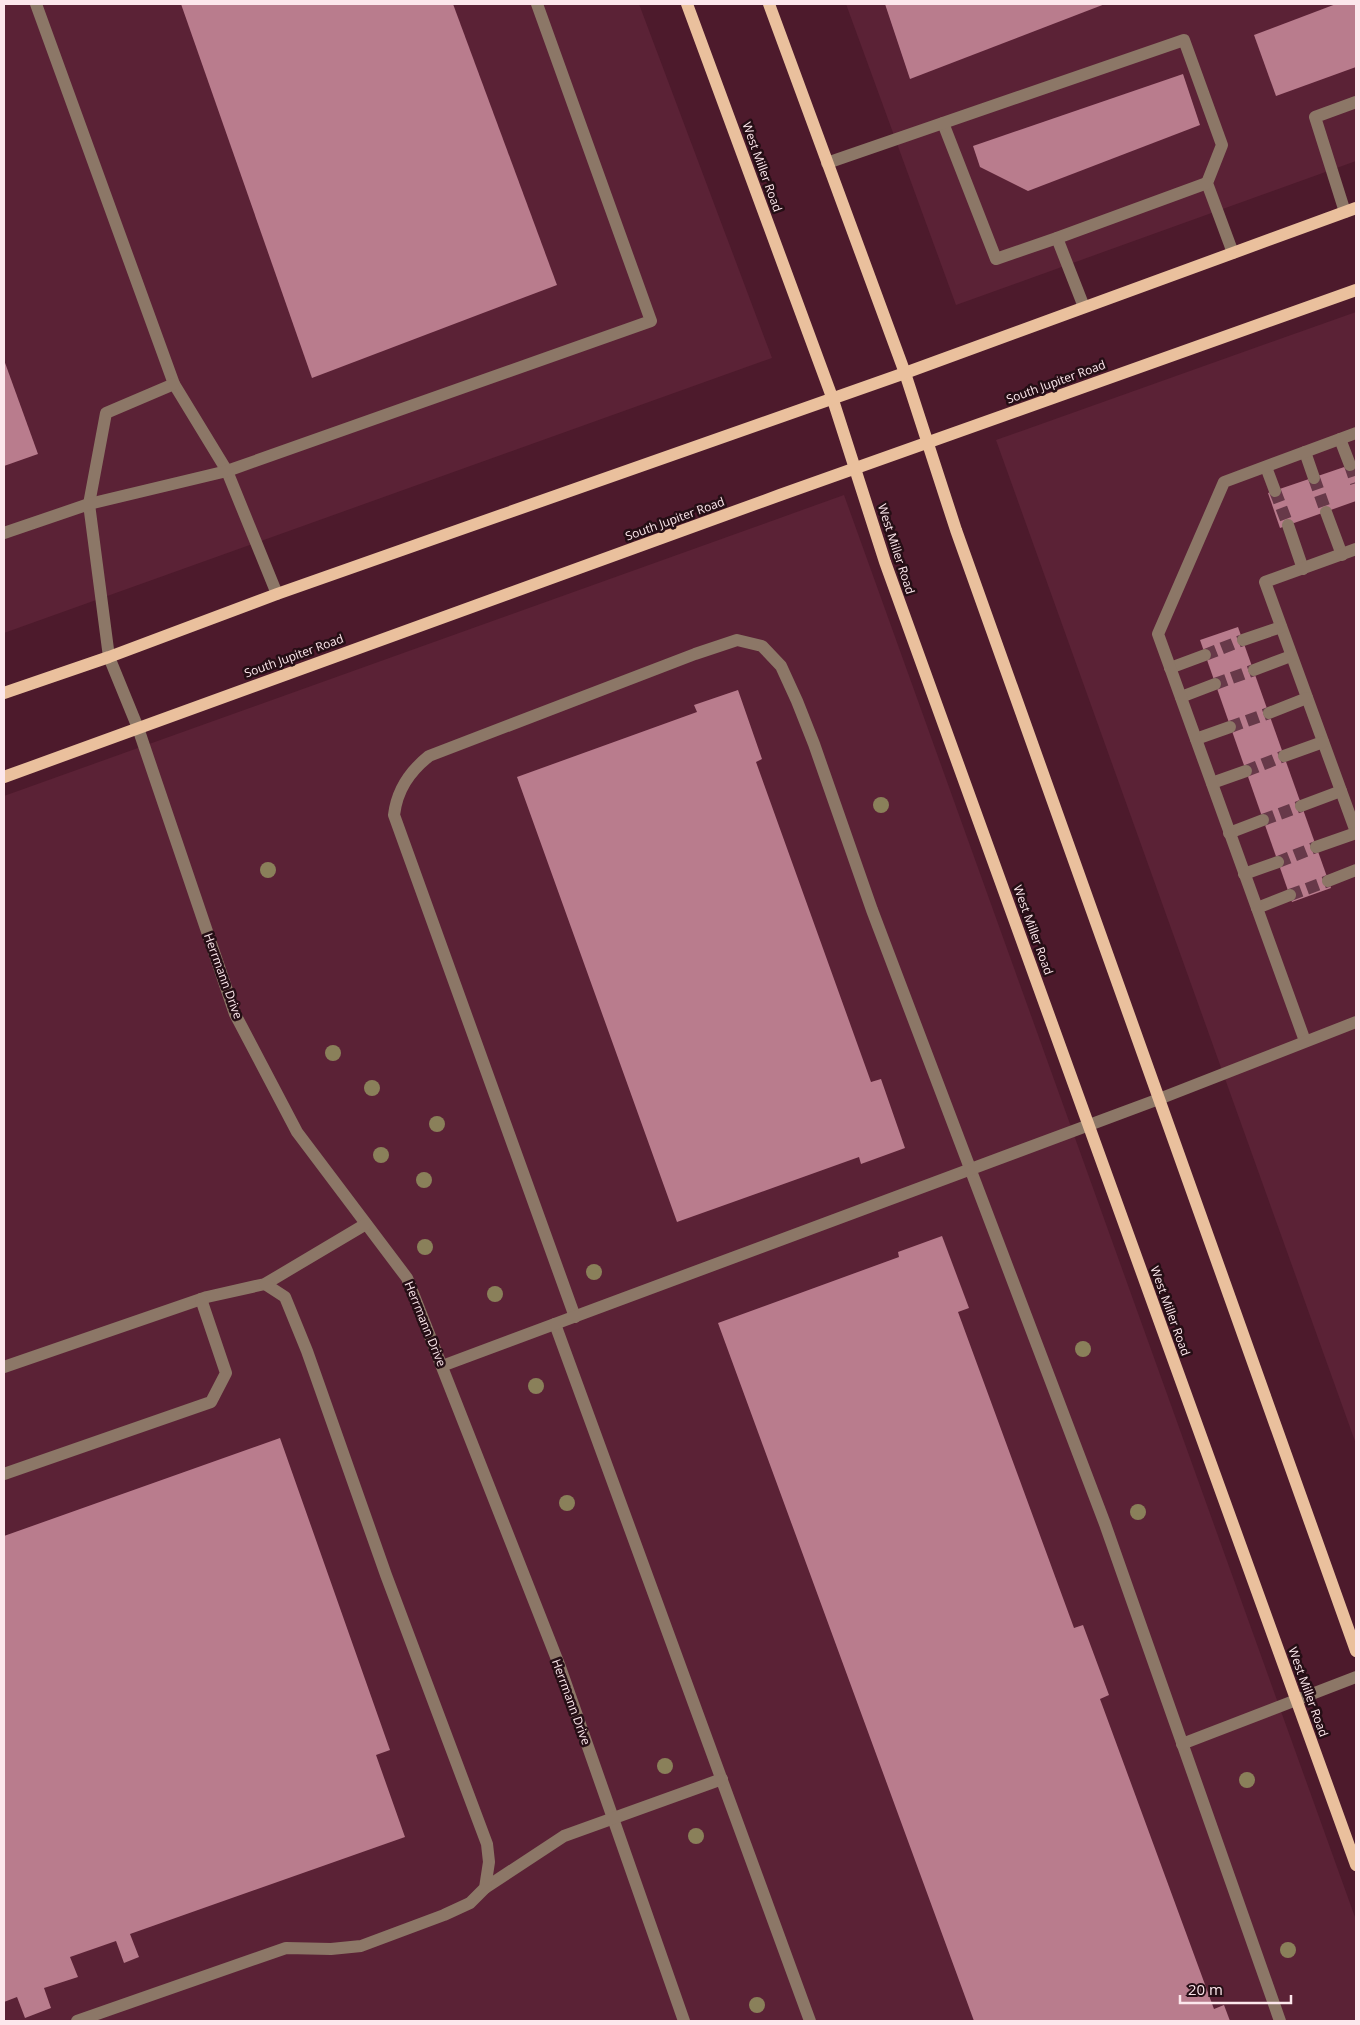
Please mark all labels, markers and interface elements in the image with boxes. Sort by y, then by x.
street label: West Miller Road [738,120,787,214]
street label: South Jupiter Road [1004,356,1108,407]
street label: South Jupiter Road [623,493,727,544]
street label: West Miller Road [874,501,919,596]
street label: South Jupiter Road [242,630,346,681]
street label: West Miller Road [1009,883,1058,977]
street label: Herrmann Drive [200,930,247,1021]
street label: West Miller Road [1146,1264,1195,1358]
street label: Herrmann Drive [401,1279,450,1369]
street label: West Miller Road [1284,1645,1333,1739]
street label: Herrmann Drive [548,1656,595,1747]
scale bar [1180,1972,1291,2004]
text: 20 m [1188,1979,1223,1999]

